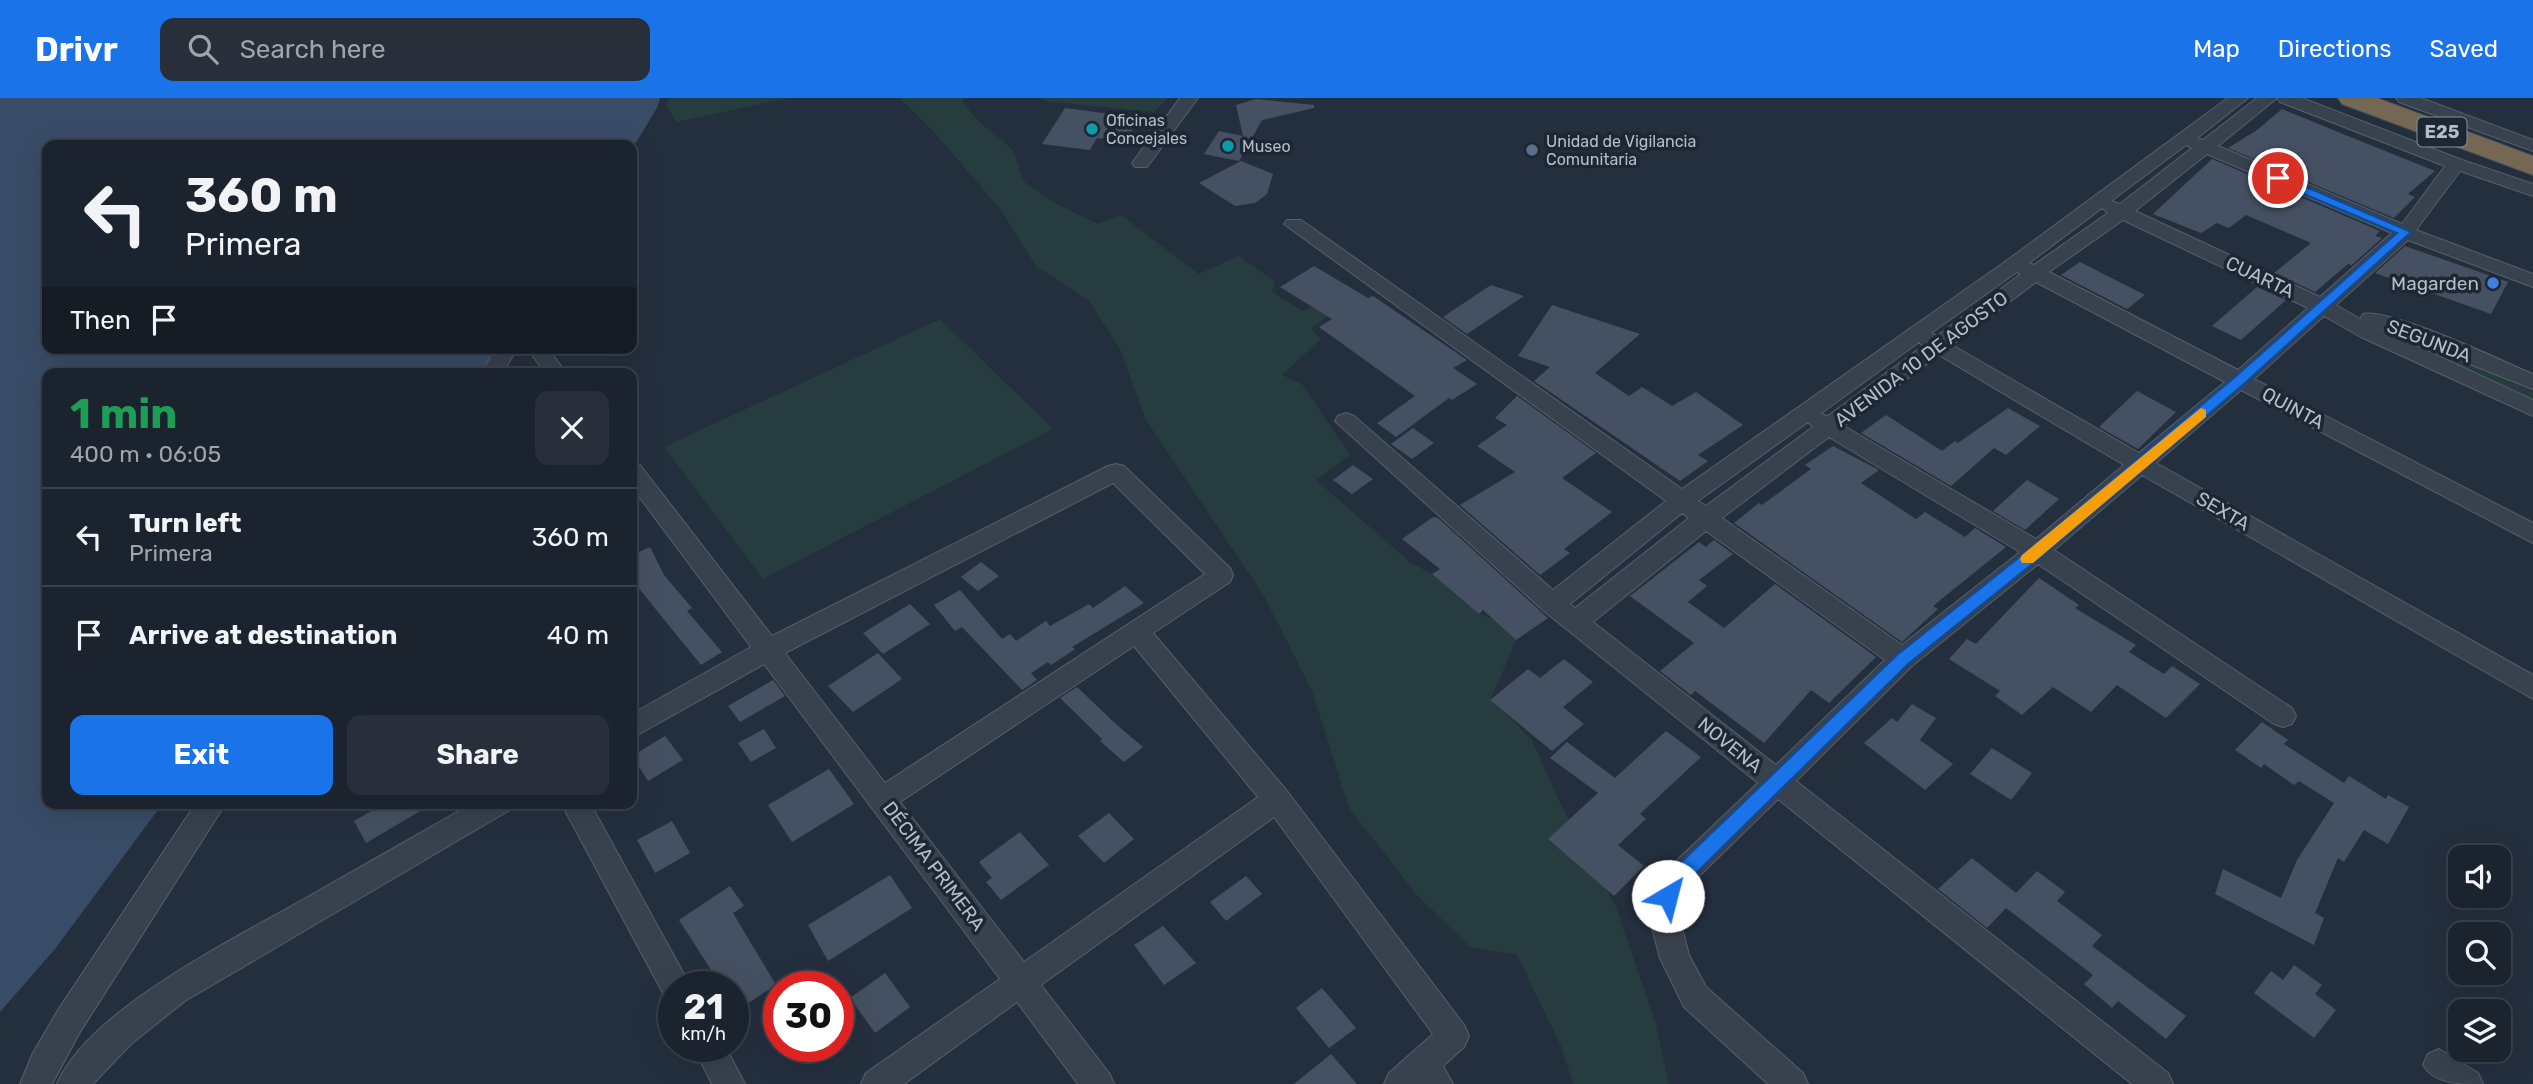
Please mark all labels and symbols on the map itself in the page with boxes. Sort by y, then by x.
place label: Oficinas Concejales [1106,111,1187,148]
road number: E25 [2418,117,2466,146]
marker: Oficinas Concejales [1084,121,1100,137]
place label: Unidad de Vigilancia Comunitaria [1546,132,1696,169]
place label: Museo [1242,137,1291,156]
marker: Museo [1220,138,1236,154]
marker: Unidad de Vigilancia Comunitaria [1524,142,1540,158]
pin [2248,148,2308,208]
street label: CUARTA [2222,251,2298,303]
place label: Magarden [2391,272,2479,295]
marker: Magarden [2485,275,2501,291]
street label: AVENIDA 10 DE AGOSTO [1830,286,2012,432]
street label: SEGUNDA [2384,314,2475,368]
street label: QUINTA [2258,382,2328,434]
street label: SEXTA [2192,487,2254,536]
street label: NOVENA [1693,712,1767,778]
street label: DÉCIMA PRIMERA [878,797,990,935]
position arrow [1631,859,1705,933]
speed limit sign: 30 [763,971,854,1062]

